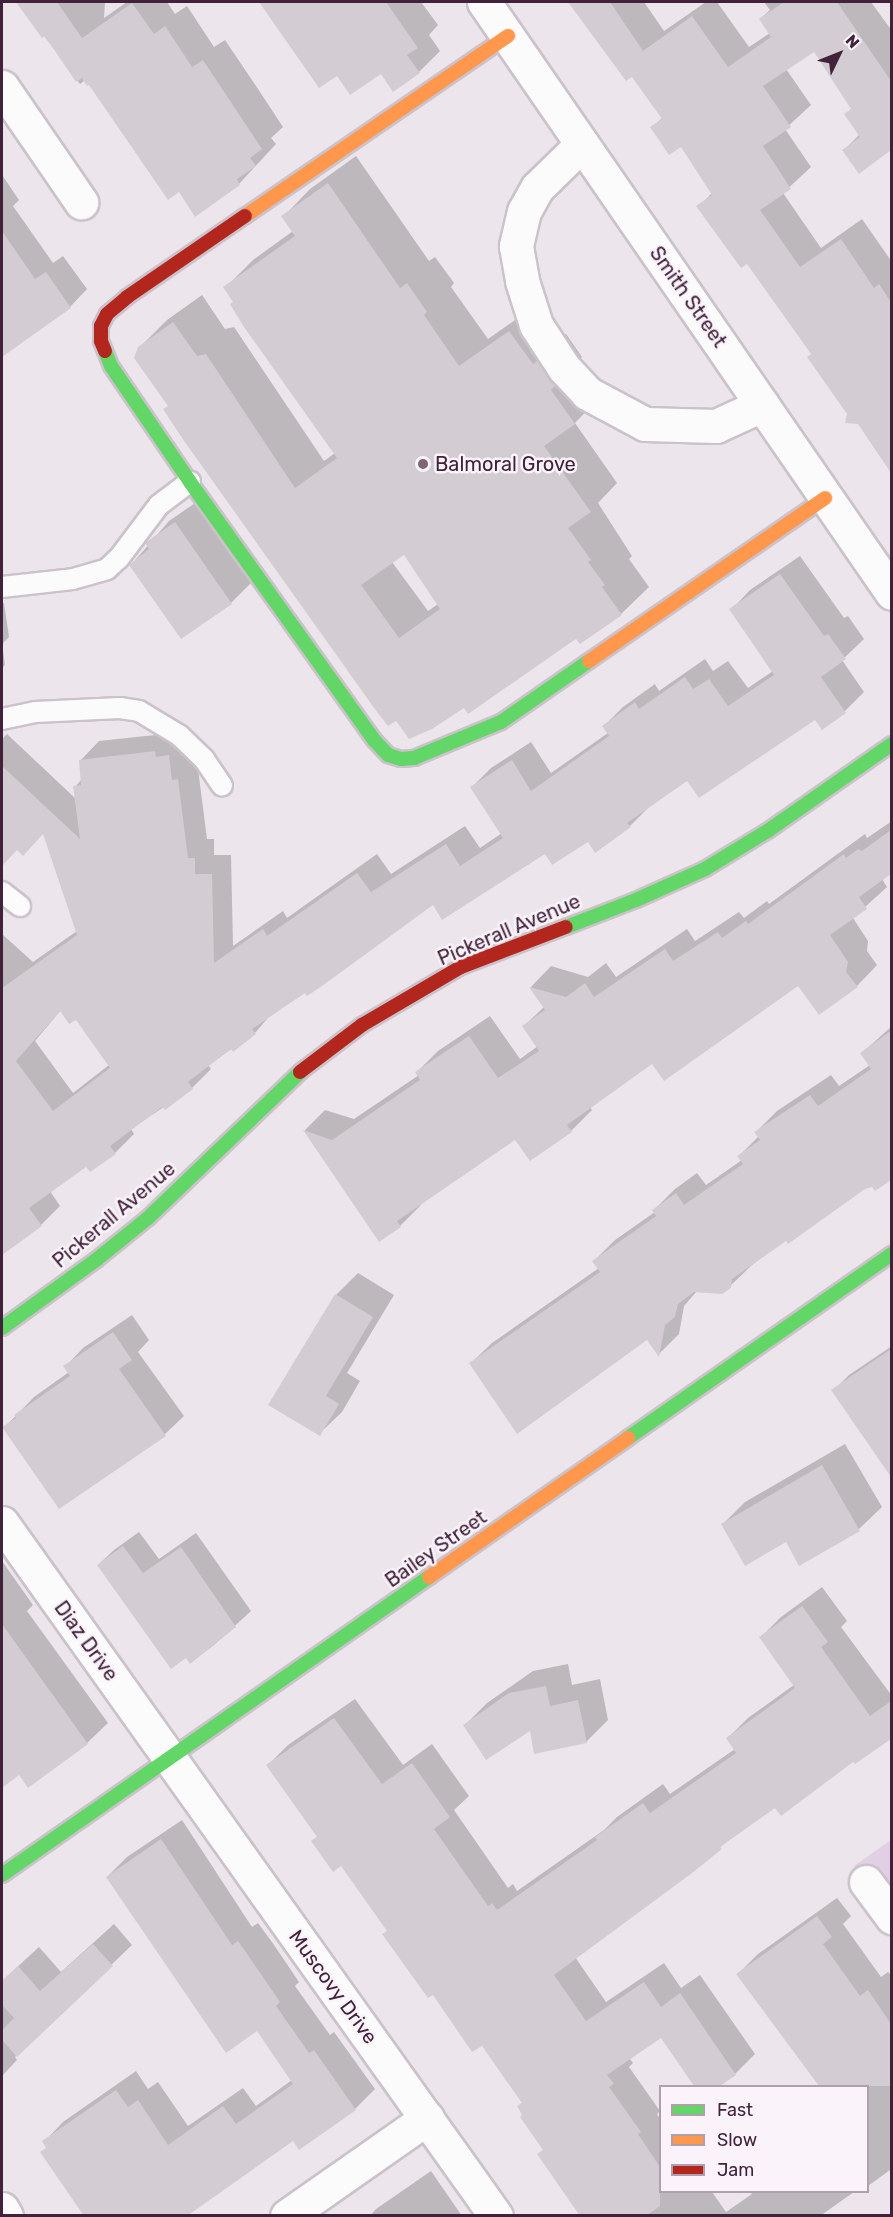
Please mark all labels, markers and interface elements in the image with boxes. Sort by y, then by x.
north arrow [809,24,869,84]
text: N [842,31,863,52]
street label: Smith Street [644,242,732,352]
place label: Balmoral Grove [435,452,576,476]
marker: Balmoral Grove [416,457,430,471]
street label: Pickerall Avenue [434,889,584,971]
street label: Pickerall Avenue [48,1157,180,1273]
street label: Bailey Street [381,1505,491,1593]
street label: Diaz Drive [49,1596,123,1686]
street label: Muscovy Drive [283,1925,383,2049]
legend [659,2085,869,2193]
text: Fast [717,2099,753,2121]
text: Slow [717,2129,757,2151]
text: Jam [717,2159,754,2181]

